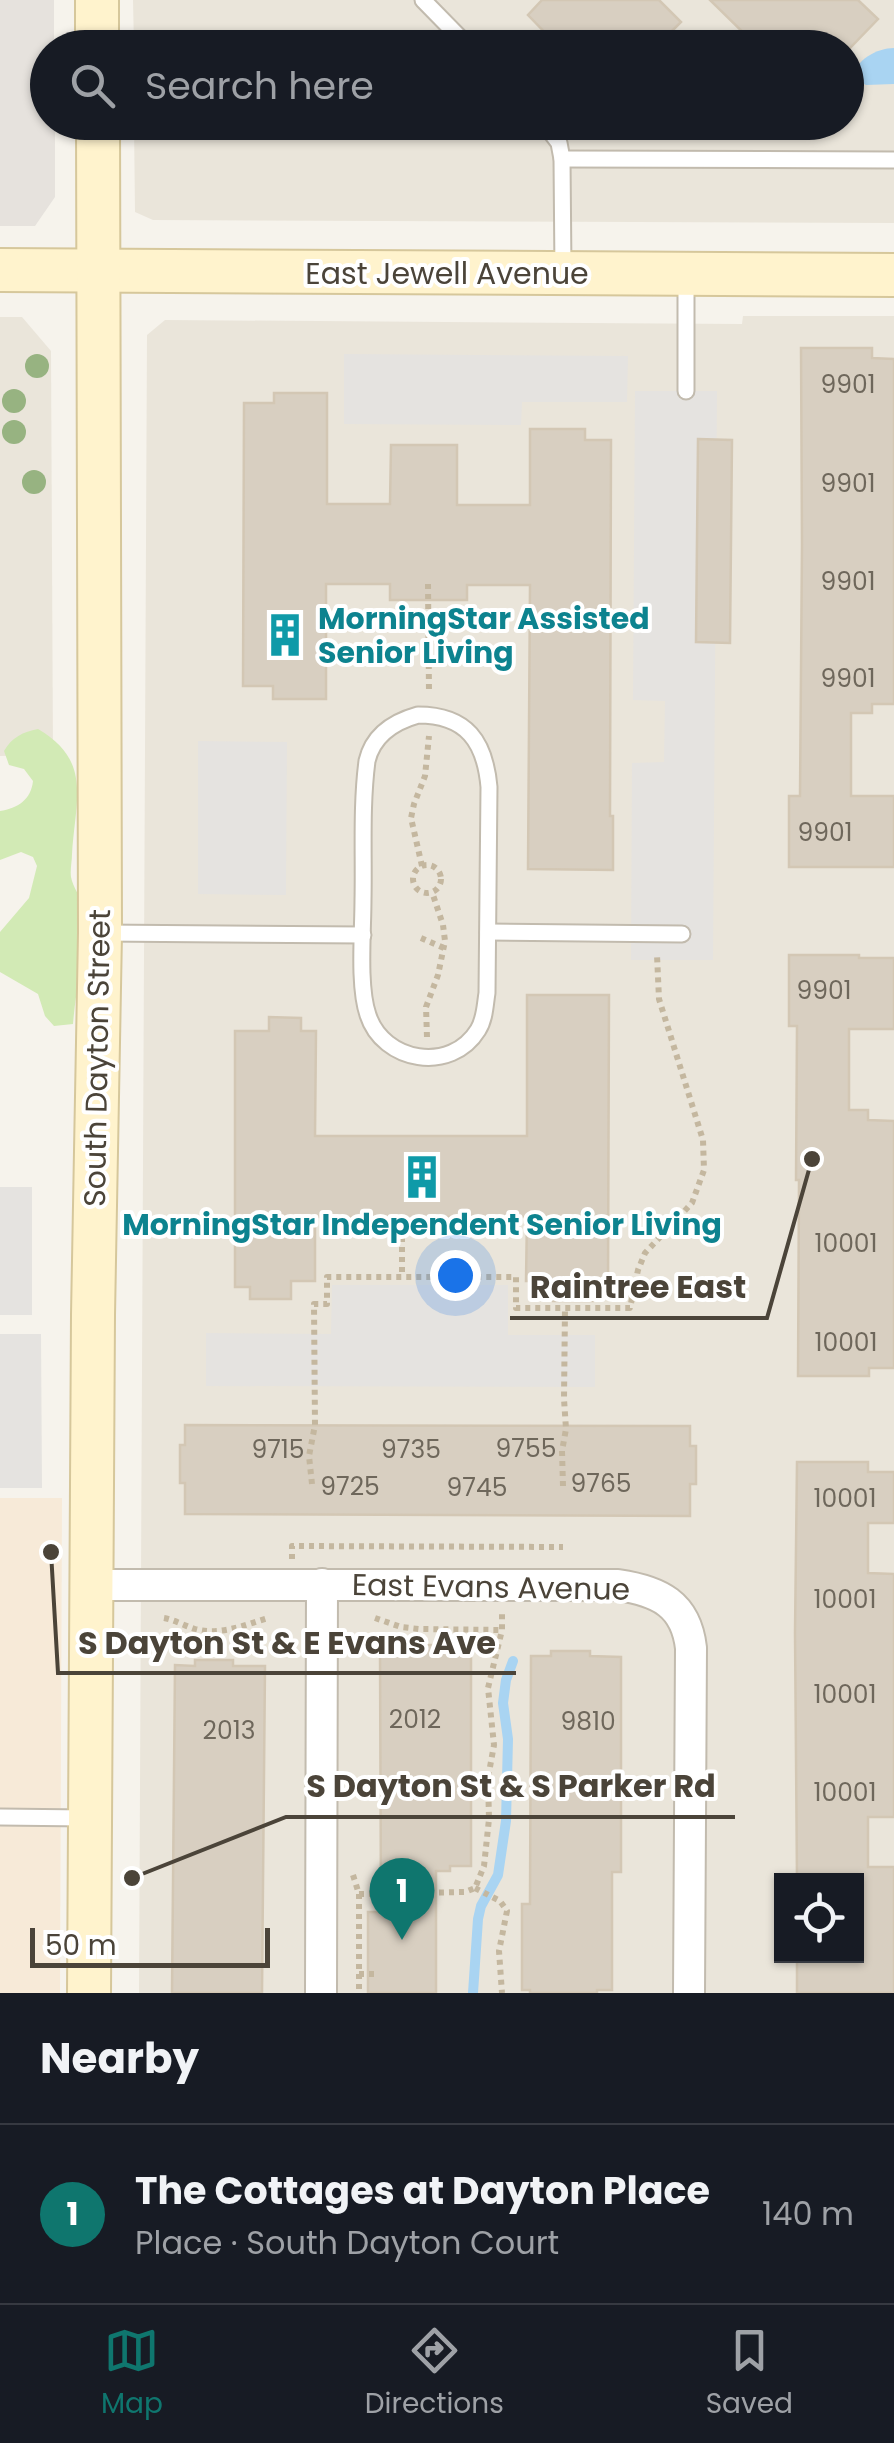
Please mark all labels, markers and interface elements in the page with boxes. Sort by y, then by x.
search box [30,30,864,140]
icon: search [65,58,120,113]
text: Search here [145,59,374,112]
street label: East Jewell Avenue [305,252,589,295]
house number: 9901 [820,367,876,402]
house number: 9901 [820,466,876,501]
house number: 9901 [820,564,876,599]
place label: MorningStar Assisted Senior Living [318,597,650,674]
building icon: MorningStar Assisted Senior Living [261,611,309,659]
house number: 9901 [820,661,876,696]
house number: 9901 [797,815,853,850]
street label: South Dayton Street [73,909,121,1207]
house number: 9901 [796,973,852,1008]
building icon: MorningStar Independent Senior Living [398,1153,446,1201]
place label: MorningStar Independent Senior Living [122,1203,722,1246]
house number: 10001 [814,1226,878,1261]
your location [430,1250,481,1301]
callout: Raintree East [510,1256,767,1318]
text: Raintree East [530,1264,746,1309]
house number: 10001 [814,1325,878,1360]
house number: 9755 [496,1431,556,1466]
house number: 9715 [251,1432,305,1467]
house number: 9735 [381,1432,441,1467]
house number: 9765 [571,1466,631,1501]
house number: 9725 [320,1469,380,1504]
house number: 9745 [447,1470,507,1505]
house number: 10001 [813,1481,877,1516]
street label: East Evans Avenue [352,1563,630,1611]
house number: 10001 [813,1582,877,1617]
callout: S Dayton St & E Evans Ave [58,1611,516,1673]
text: S Dayton St & E Evans Ave [78,1620,496,1665]
house number: 10001 [813,1677,877,1712]
house number: 2012 [389,1702,441,1737]
house number: 9810 [560,1704,616,1739]
house number: 2013 [203,1713,255,1748]
callout: S Dayton St & S Parker Rd [286,1755,735,1817]
text: S Dayton St & S Parker Rd [306,1763,716,1808]
house number: 10001 [813,1775,877,1810]
pin: 1 [370,1858,434,1940]
map controls [774,1873,864,1963]
button: locate [774,1873,864,1963]
scale bar [30,1923,270,1968]
text: 50 m [45,1926,116,1965]
text: Nearby [40,2029,199,2088]
text: The Cottages at Dayton Place [135,2164,710,2217]
text: 1 [66,2191,79,2236]
text: 140 m [762,2191,854,2236]
text: Place · South Dayton Court [135,2220,559,2265]
tab: Map [101,2323,163,2425]
tab: Directions [365,2323,504,2425]
tab: Saved [706,2323,793,2425]

